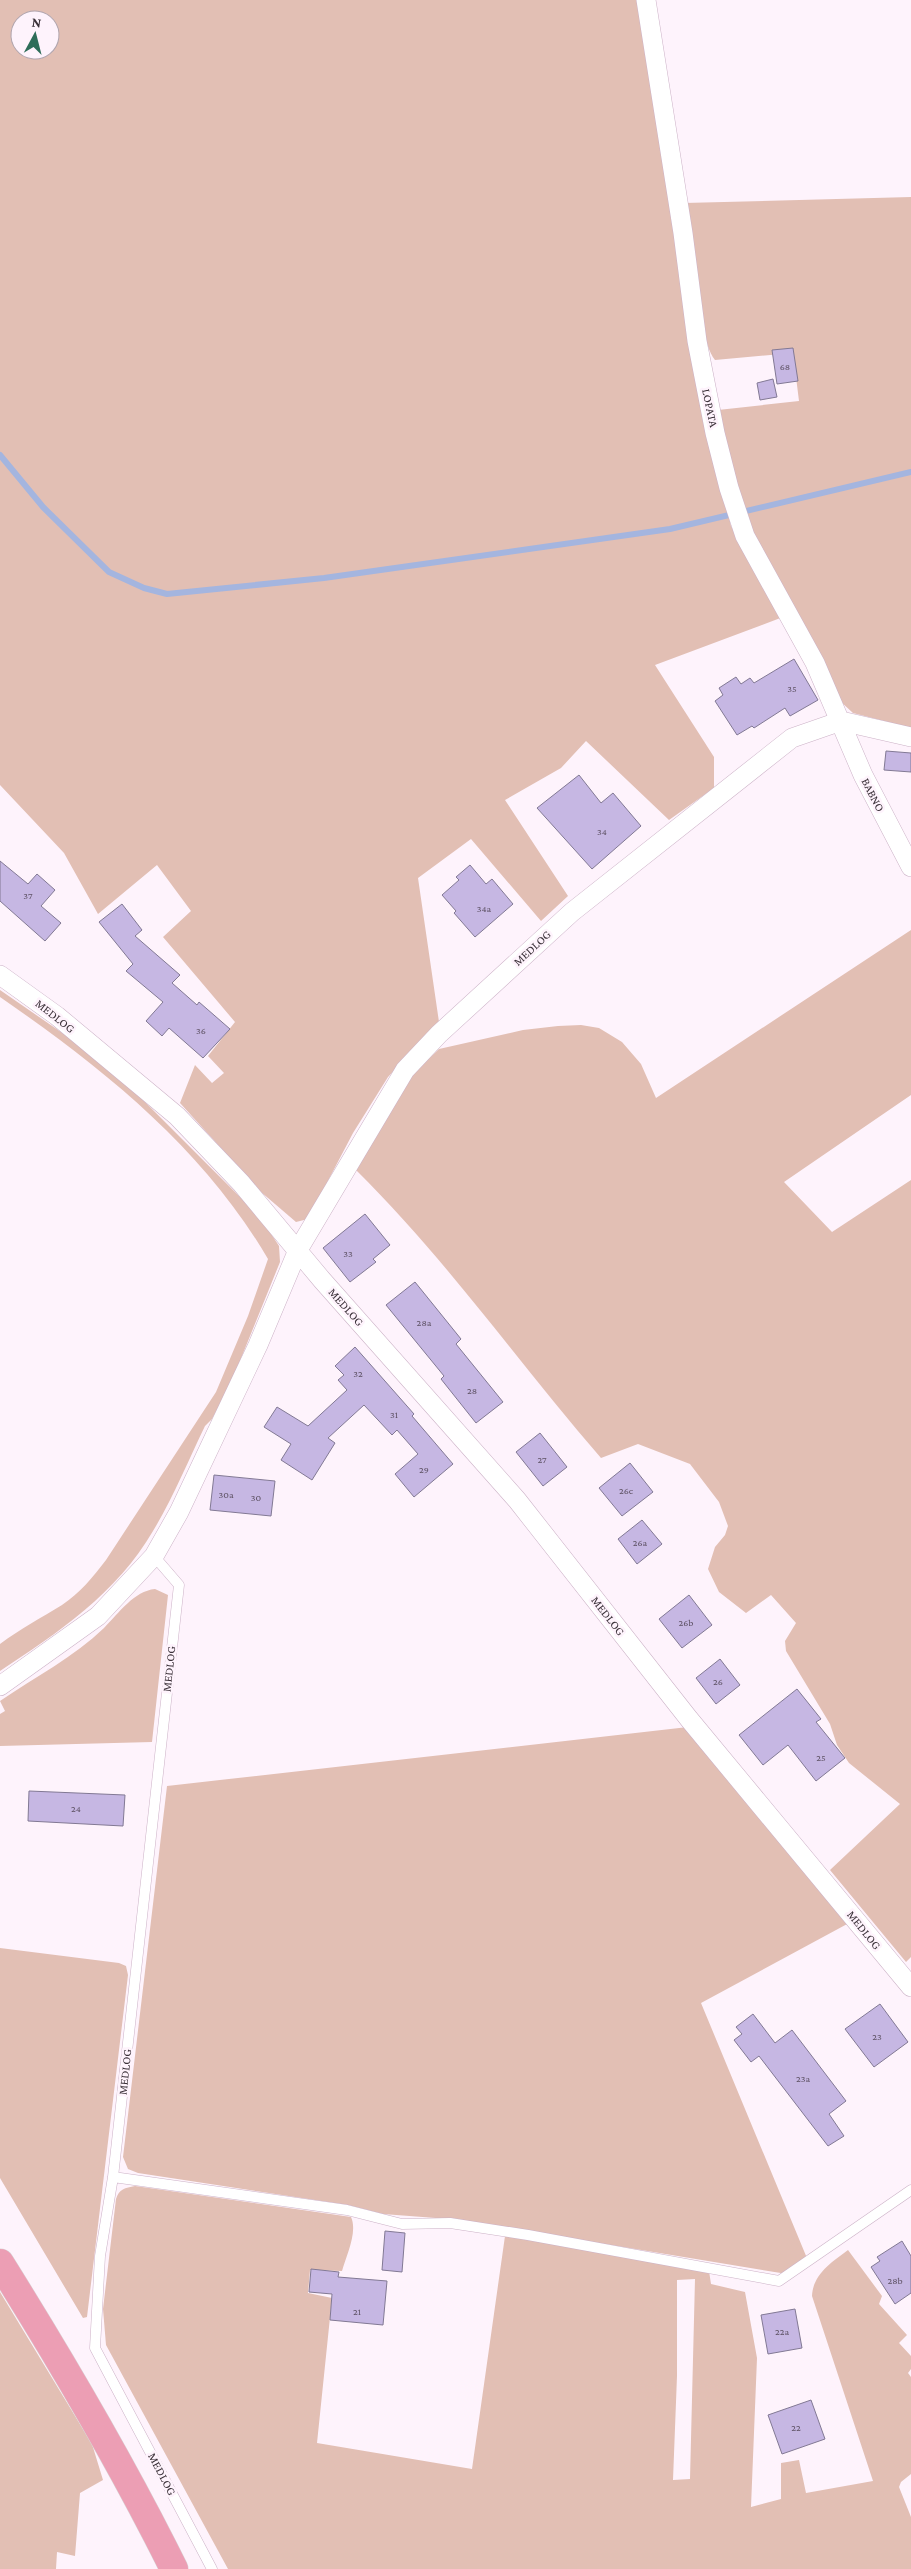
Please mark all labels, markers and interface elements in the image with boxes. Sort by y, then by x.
north arrow [10,10,60,60]
text: N [31,14,43,31]
house number: 68 [780,361,790,372]
street label: LOPATA [699,387,721,429]
house number: 35 [787,683,797,694]
street label: BABNO [859,776,887,814]
house number: 34 [597,826,607,837]
house number: 37 [23,890,33,901]
house number: 34a [477,903,492,914]
street label: MEDLOG [510,927,554,969]
street label: MEDLOG [33,996,78,1036]
house number: 36 [196,1025,206,1036]
house number: 33 [343,1248,353,1259]
street label: MEDLOG [325,1285,367,1329]
house number: 28a [417,1317,432,1328]
house number: 32 [353,1368,363,1379]
house number: 28 [467,1385,477,1396]
house number: 31 [390,1409,398,1420]
house number: 27 [537,1454,547,1465]
house number: 29 [419,1464,429,1475]
house number: 26c [619,1485,634,1496]
house number: 30a [218,1489,234,1500]
house number: 30 [251,1492,262,1503]
house number: 26a [633,1537,648,1548]
street label: MEDLOG [588,1594,628,1639]
house number: 26b [679,1617,693,1628]
street label: MEDLOG [160,1645,178,1693]
house number: 26 [713,1676,723,1687]
house number: 25 [816,1752,826,1763]
house number: 24 [71,1803,81,1814]
street label: MEDLOG [844,1908,884,1953]
house number: 23 [872,2031,882,2042]
street label: MEDLOG [116,2048,134,2096]
house number: 23a [796,2073,810,2084]
house number: 28b [887,2275,903,2286]
house number: 21 [353,2306,361,2317]
house number: 22a [775,2326,789,2337]
house number: 22 [791,2422,801,2433]
street label: MEDLOG [145,2450,179,2498]

